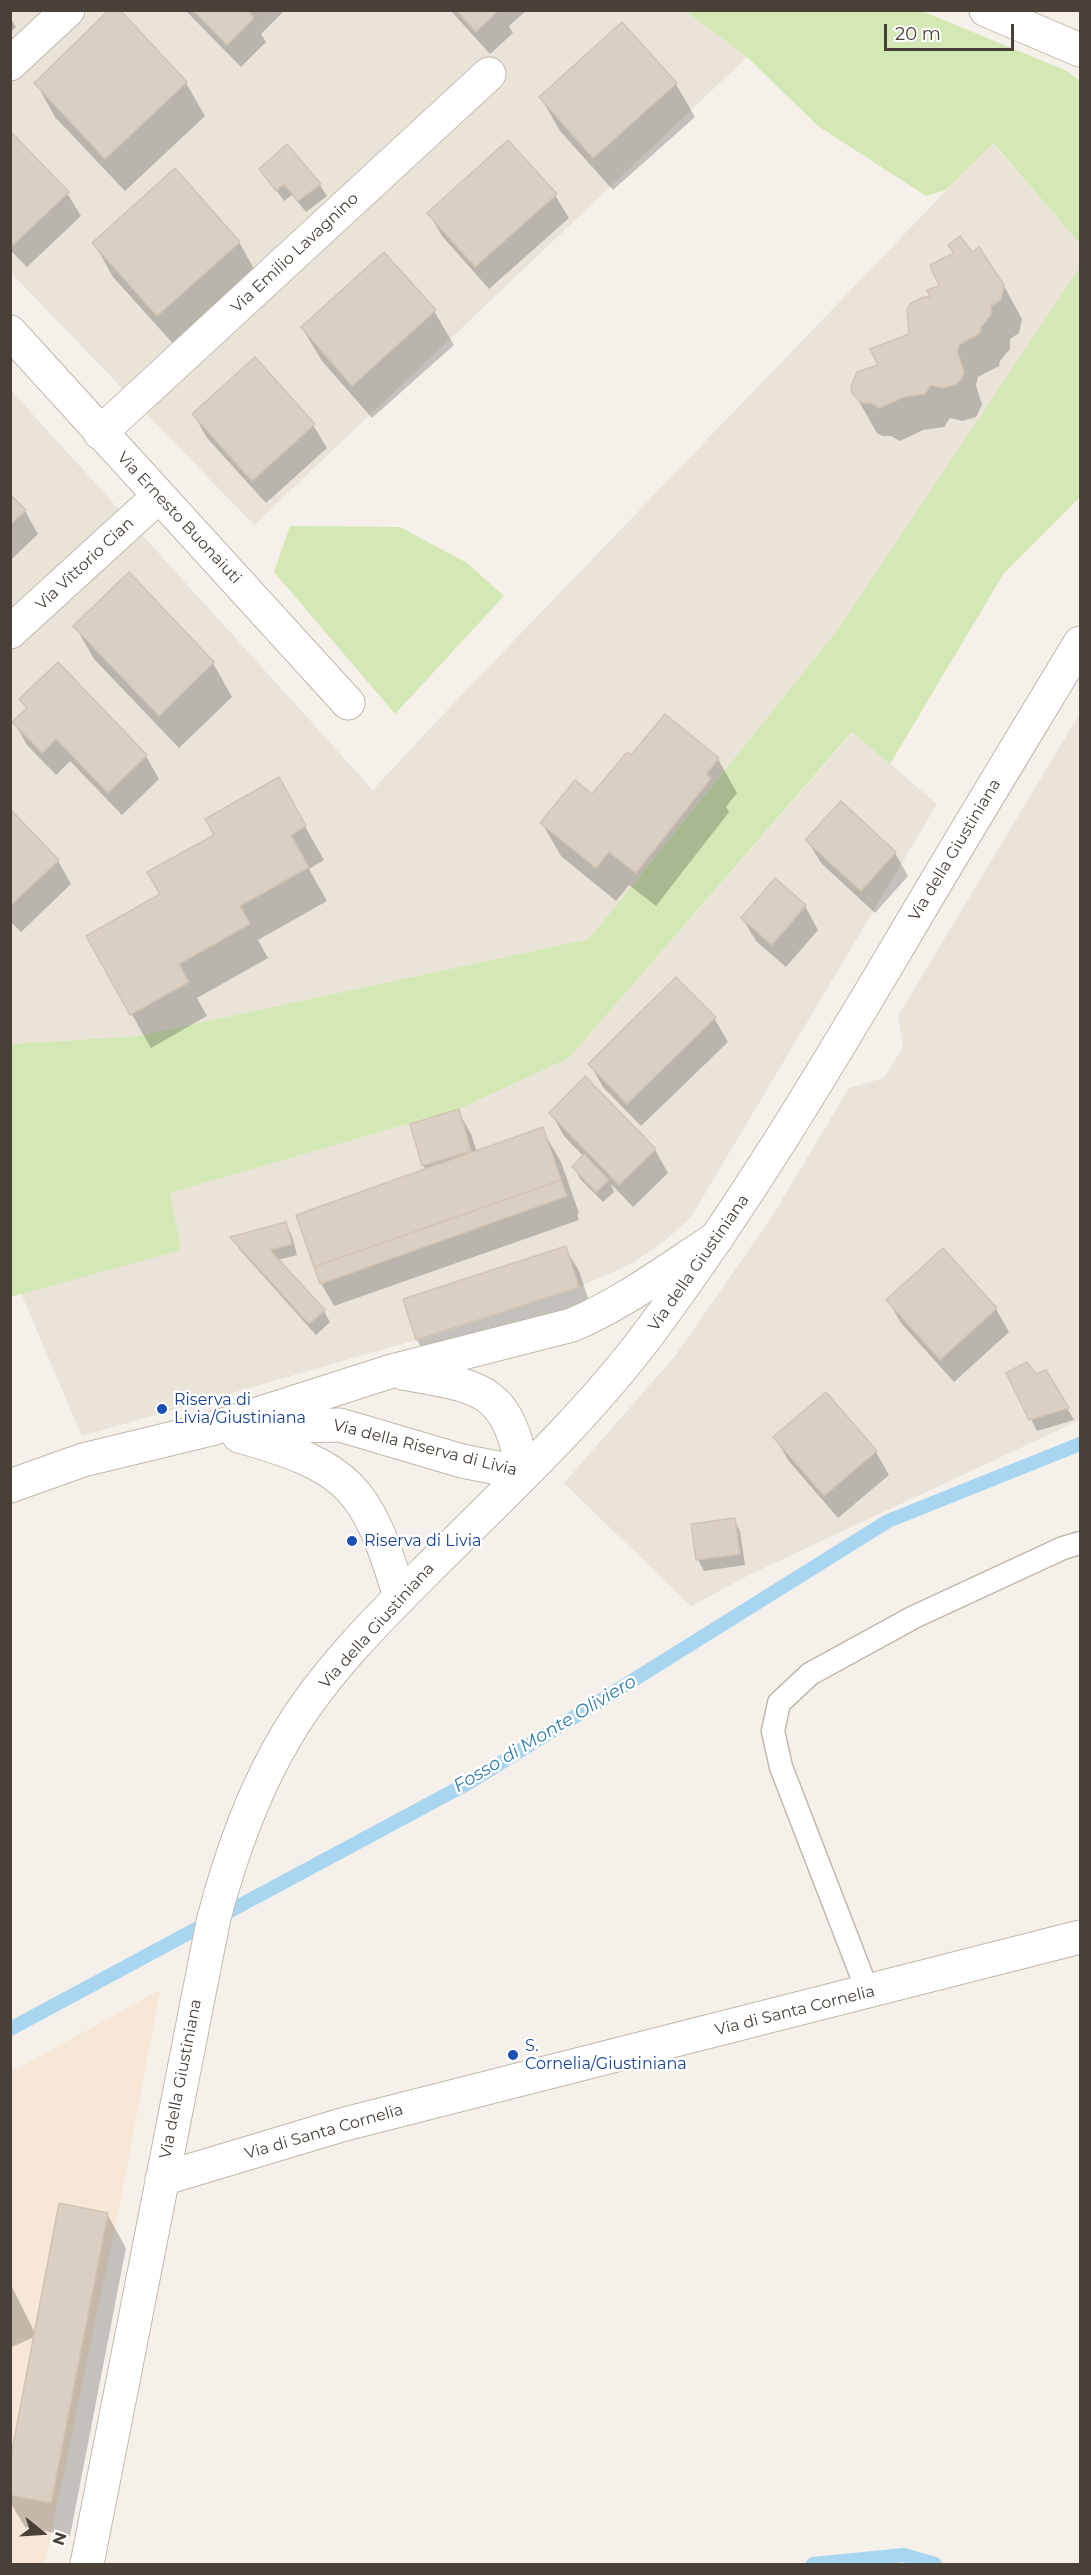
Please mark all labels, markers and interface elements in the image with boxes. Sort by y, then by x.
scale bar [887,12,1018,50]
text: 20 m [895,23,941,45]
street label: Via Emilio Lavagnino [227,189,363,317]
street label: Via Ernesto Buonaiuti [113,448,245,588]
street label: Via Vittorio Cian [32,514,138,614]
street label: Via della Giustiniana [905,775,1005,925]
street label: Via della Giustiniana [645,1191,753,1335]
place label: Riserva di Livia/Giustiniana [174,1390,306,1428]
marker: Riserva di Livia/Giustiniana [155,1402,169,1416]
street label: Via della Riserva di Livia [331,1416,519,1480]
place label: Riserva di Livia [364,1531,481,1551]
marker: Riserva di Livia [345,1534,359,1548]
street label: Via della Giustiniana [316,1559,438,1693]
water label: Fosso di Monte Oliviero [450,1671,640,1797]
street label: Via di Santa Cornelia [713,1982,877,2040]
street label: Via della Giustiniana [156,1997,206,2161]
place label: S. Cornelia/Giustiniana [525,2036,687,2074]
marker: S. Cornelia/Giustiniana [506,2048,520,2062]
street label: Via di Santa Cornelia [243,2100,405,2164]
north arrow [12,2503,72,2563]
text: N [49,2530,71,2548]

